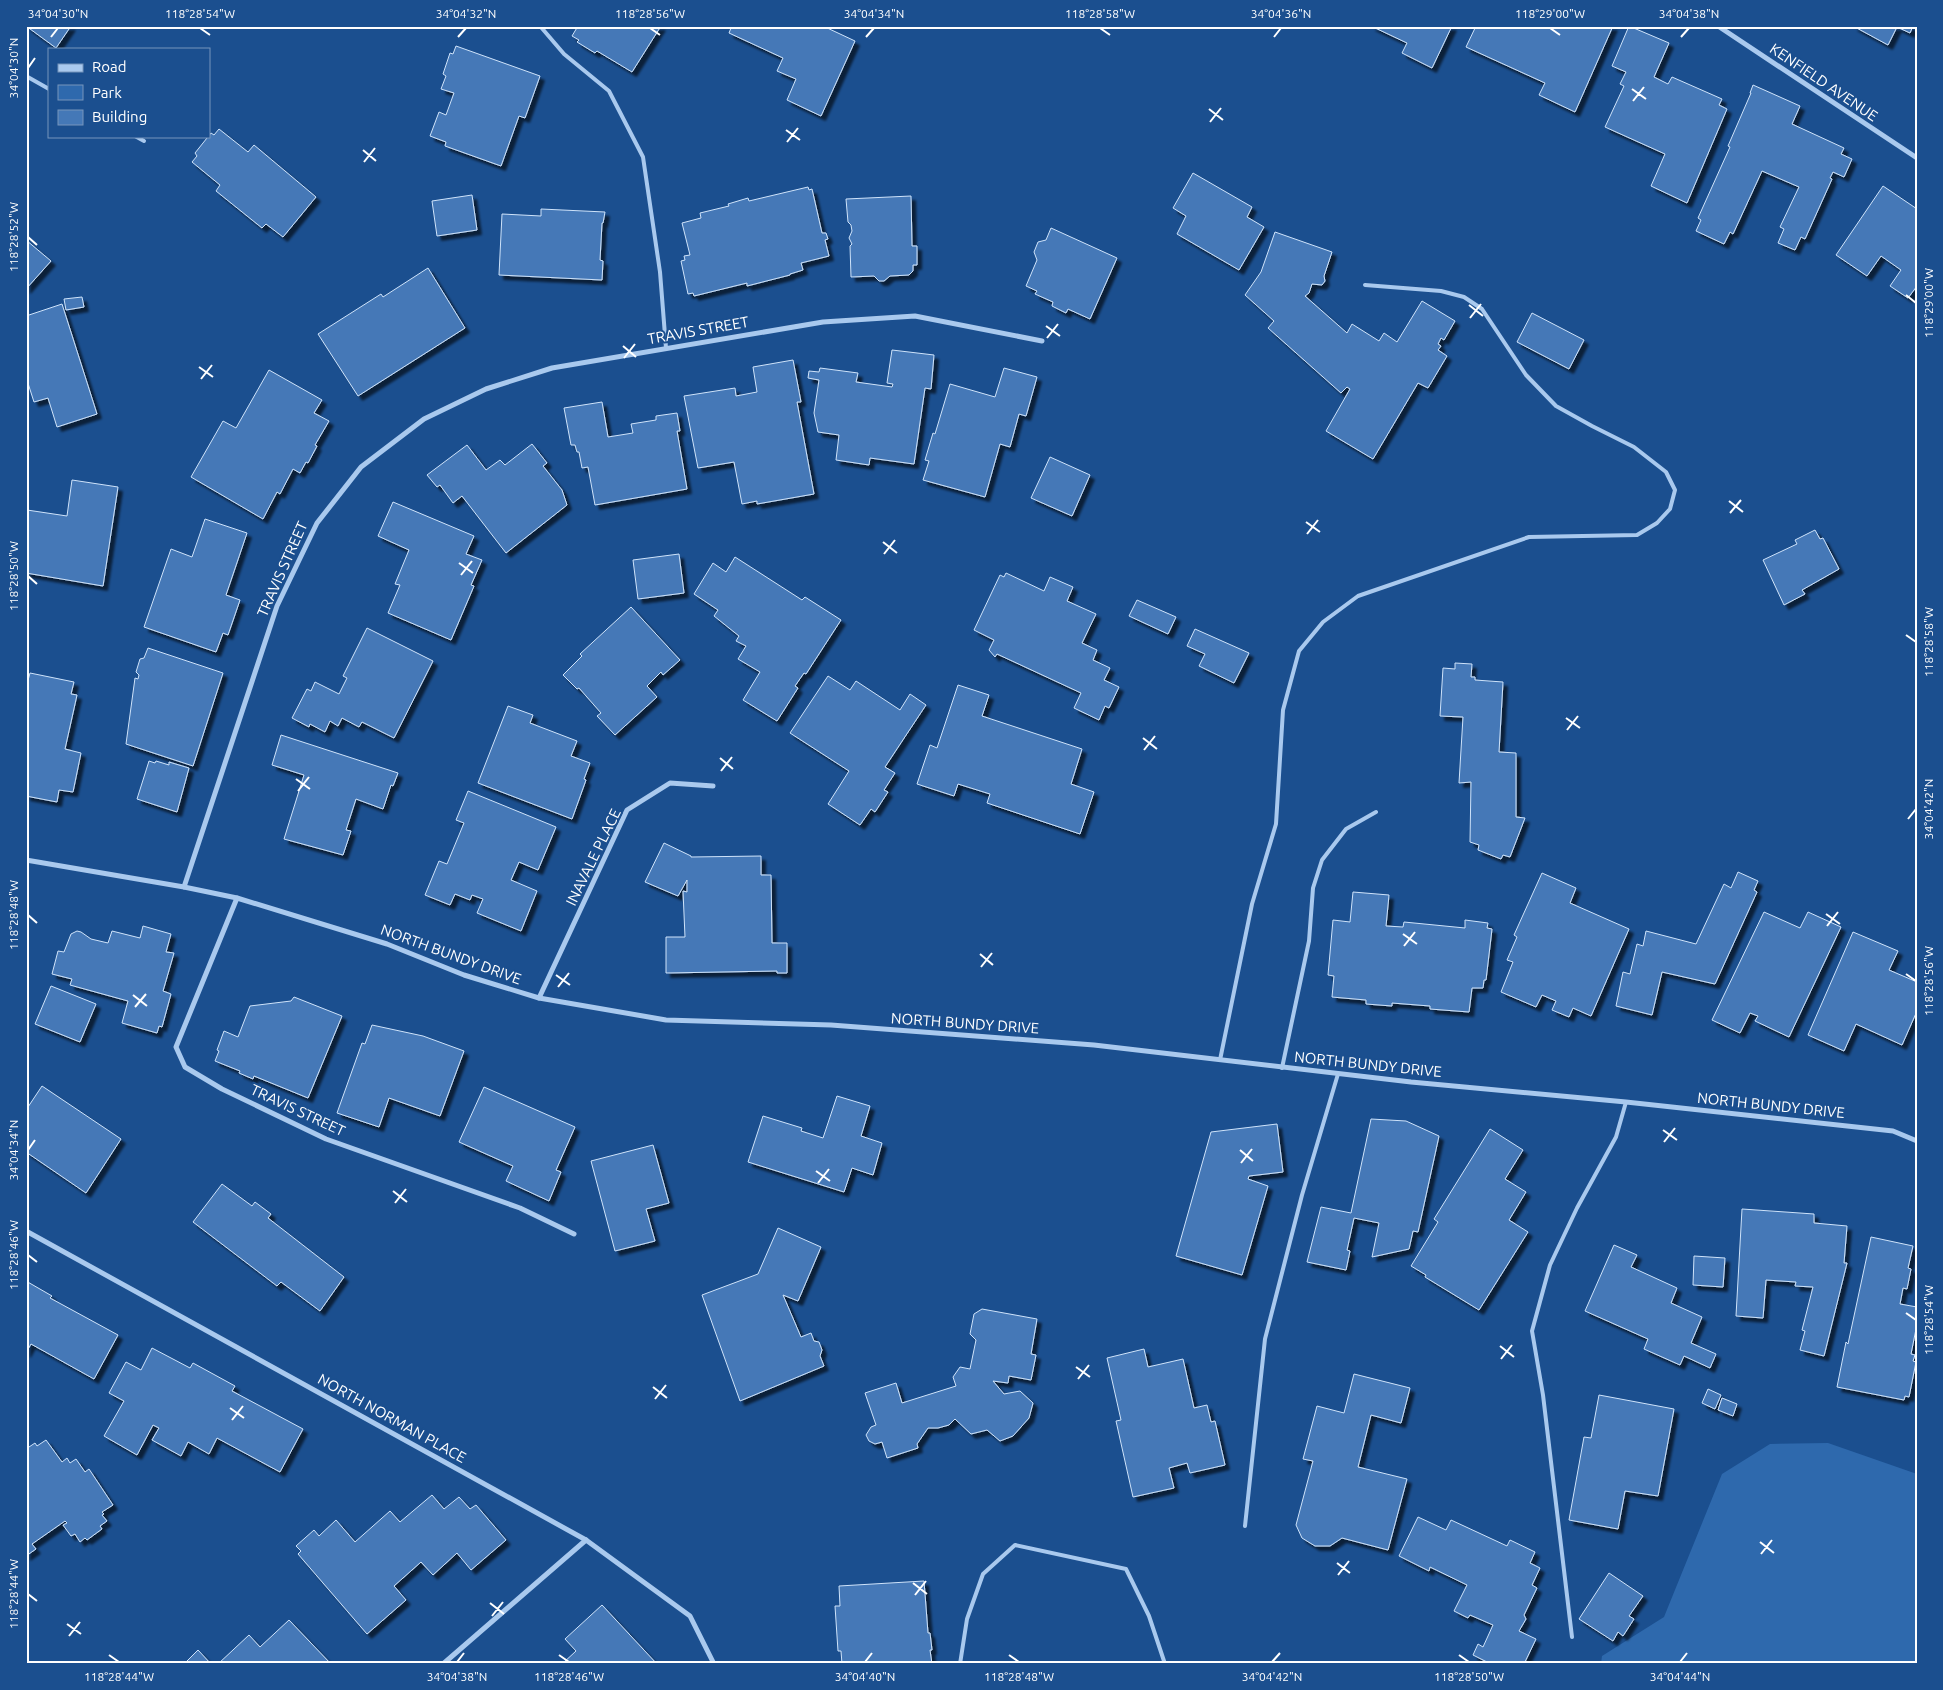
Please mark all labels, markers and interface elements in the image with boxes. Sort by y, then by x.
text: 34°04'30"N [28,7,88,20]
text: 118°28'54"W [165,7,235,20]
text: 34°04'32"N [436,7,496,20]
text: 118°28'56"W [615,7,685,20]
text: 34°04'34"N [844,7,904,20]
text: 118°28'58"W [1065,7,1135,20]
text: 34°04'36"N [1251,7,1311,20]
text: 118°29'00"W [1515,7,1585,20]
text: 34°04'38"N [1659,7,1719,20]
text: 34°04'30"N [7,38,20,98]
street label: KENFIELD AVENUE [1767,40,1881,124]
legend [48,48,210,138]
text: Road [92,58,127,75]
text: Park [92,84,122,101]
text: Building [92,108,147,125]
text: 118°28'52"W [7,202,20,272]
text: 118°29'00"W [1922,268,1935,338]
street label: TRAVIS STREET [646,313,751,347]
street label: TRAVIS STREET [253,518,311,619]
text: 118°28'50"W [7,541,20,611]
text: 118°28'58"W [1922,607,1935,677]
text: 34°04'42"N [1922,779,1935,839]
street label: INAVALE PLACE [562,806,624,908]
text: 118°28'48"W [7,880,20,950]
street label: NORTH BUNDY DRIVE [378,921,524,987]
text: 118°28'56"W [1922,946,1935,1016]
street label: NORTH BUNDY DRIVE [890,1009,1040,1037]
street label: NORTH BUNDY DRIVE [1293,1048,1443,1080]
street label: TRAVIS STREET [248,1081,349,1140]
street label: NORTH BUNDY DRIVE [1696,1089,1846,1121]
text: 34°04'34"N [7,1120,20,1180]
text: 118°28'46"W [7,1220,20,1290]
text: 118°28'54"W [1922,1285,1935,1355]
street label: NORTH NORMAN PLACE [315,1370,469,1466]
text: 118°28'44"W [7,1559,20,1629]
text: 118°28'44"W [84,1670,154,1683]
text: 34°04'38"N [427,1670,487,1683]
text: 118°28'46"W [534,1670,604,1683]
text: 34°04'40"N [835,1670,895,1683]
text: 118°28'48"W [984,1670,1054,1683]
text: 34°04'42"N [1242,1670,1302,1683]
text: 118°28'50"W [1434,1670,1504,1683]
text: 34°04'44"N [1650,1670,1710,1683]

